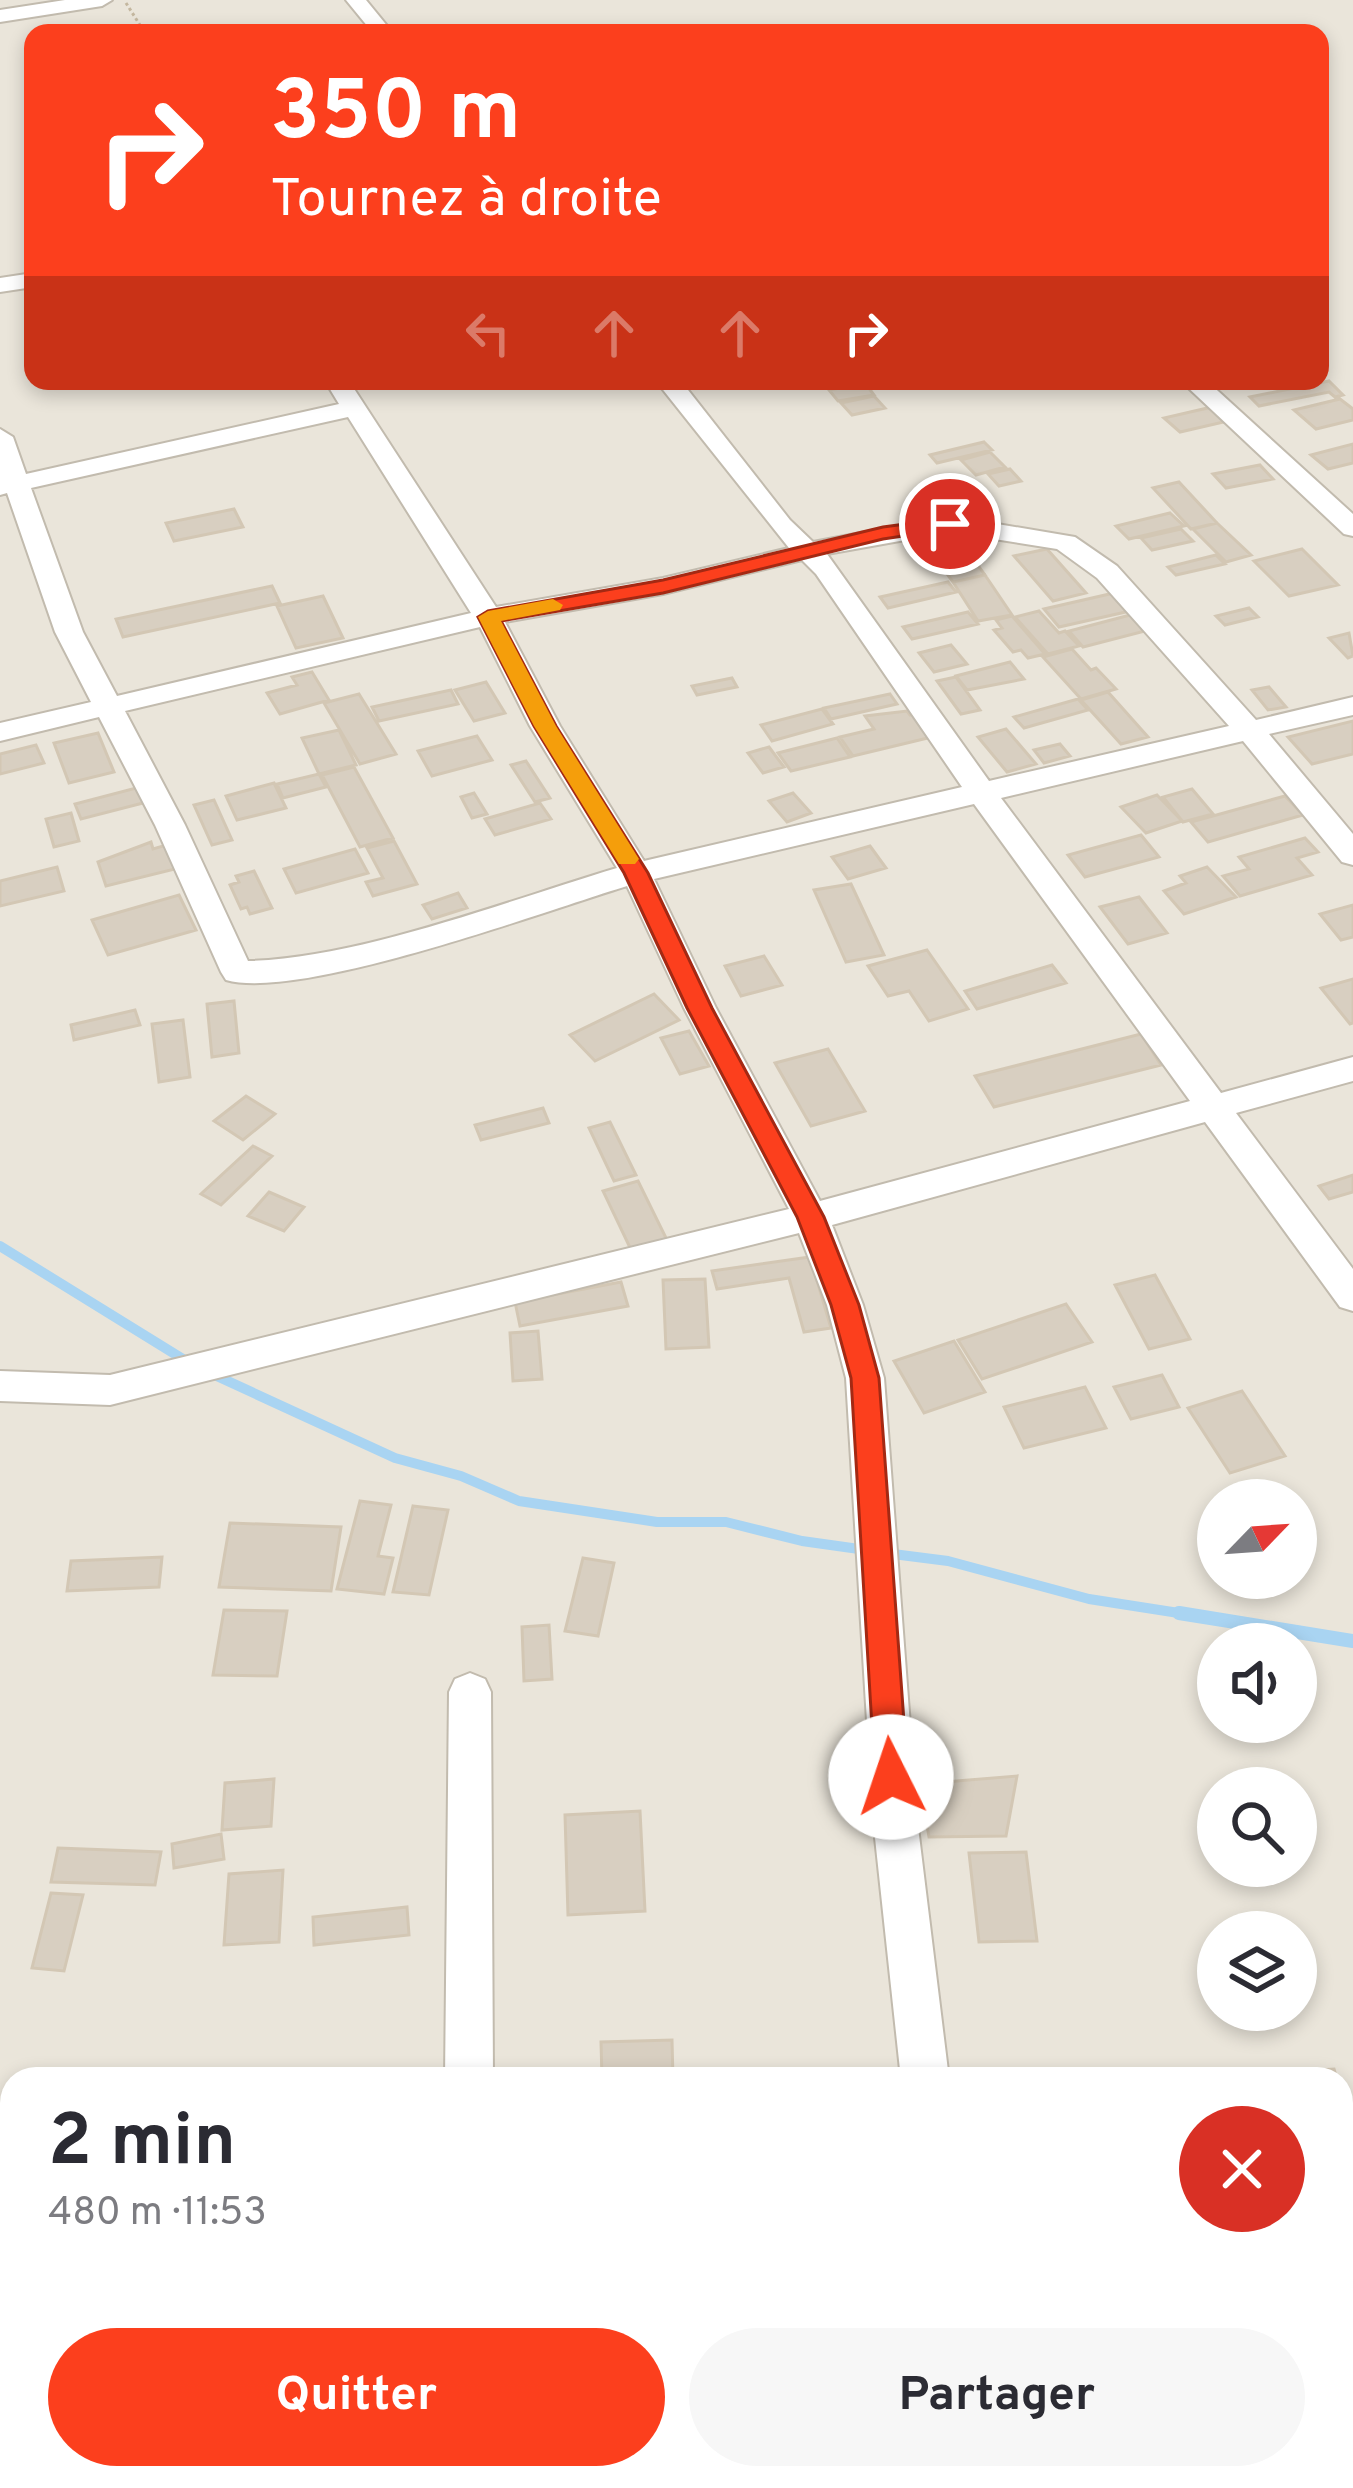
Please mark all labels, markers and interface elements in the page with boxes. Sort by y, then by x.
text: 350 m [270,63,521,169]
icon: right [72,72,228,228]
text: Tournez à droite [270,167,662,236]
icon: left [455,300,521,366]
icon: ahead [581,300,647,366]
icon: ahead [707,300,773,366]
icon: right [833,300,899,366]
pin [899,473,1001,575]
icon: arrive [917,491,983,557]
north arrow [1197,1479,1317,1599]
map controls [1197,1479,1317,2031]
button: sound [1197,1623,1317,1743]
position arrow [828,1714,954,1840]
button: search [1197,1767,1317,1887]
button: layers [1197,1911,1317,2031]
text: 2 min [48,2099,236,2191]
button: close [1179,2106,1305,2232]
text: 480 m · 11:53 [48,2190,267,2239]
button: Quitter [48,2328,665,2466]
button: Partager [689,2328,1305,2466]

